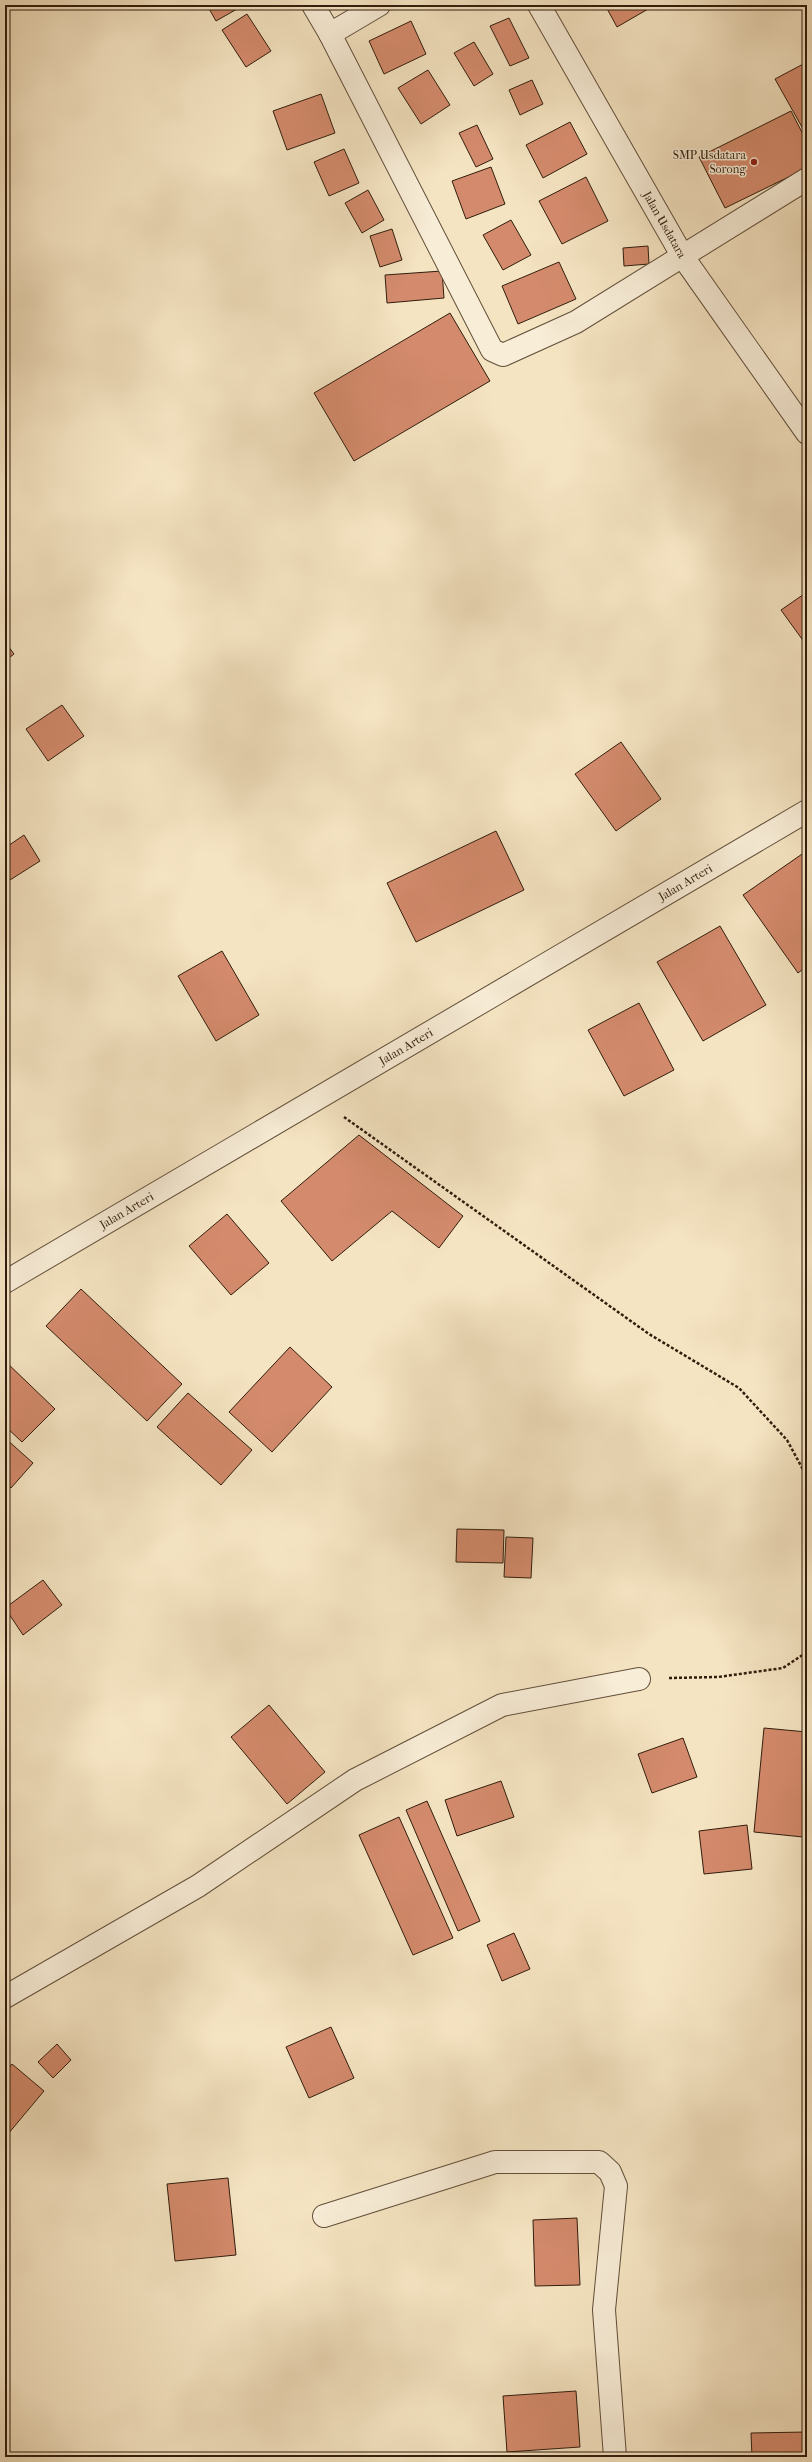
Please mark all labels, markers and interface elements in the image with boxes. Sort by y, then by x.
place label: SMP Usdatara Sorong [673,148,747,176]
marker: SMP Usdatara Sorong [749,157,759,167]
street label: Jalan Usdatara [639,188,689,261]
street label: Jalan Arteri [655,861,715,904]
street label: Jalan Arteri [376,1025,436,1068]
street label: Jalan Arteri [96,1189,156,1232]

